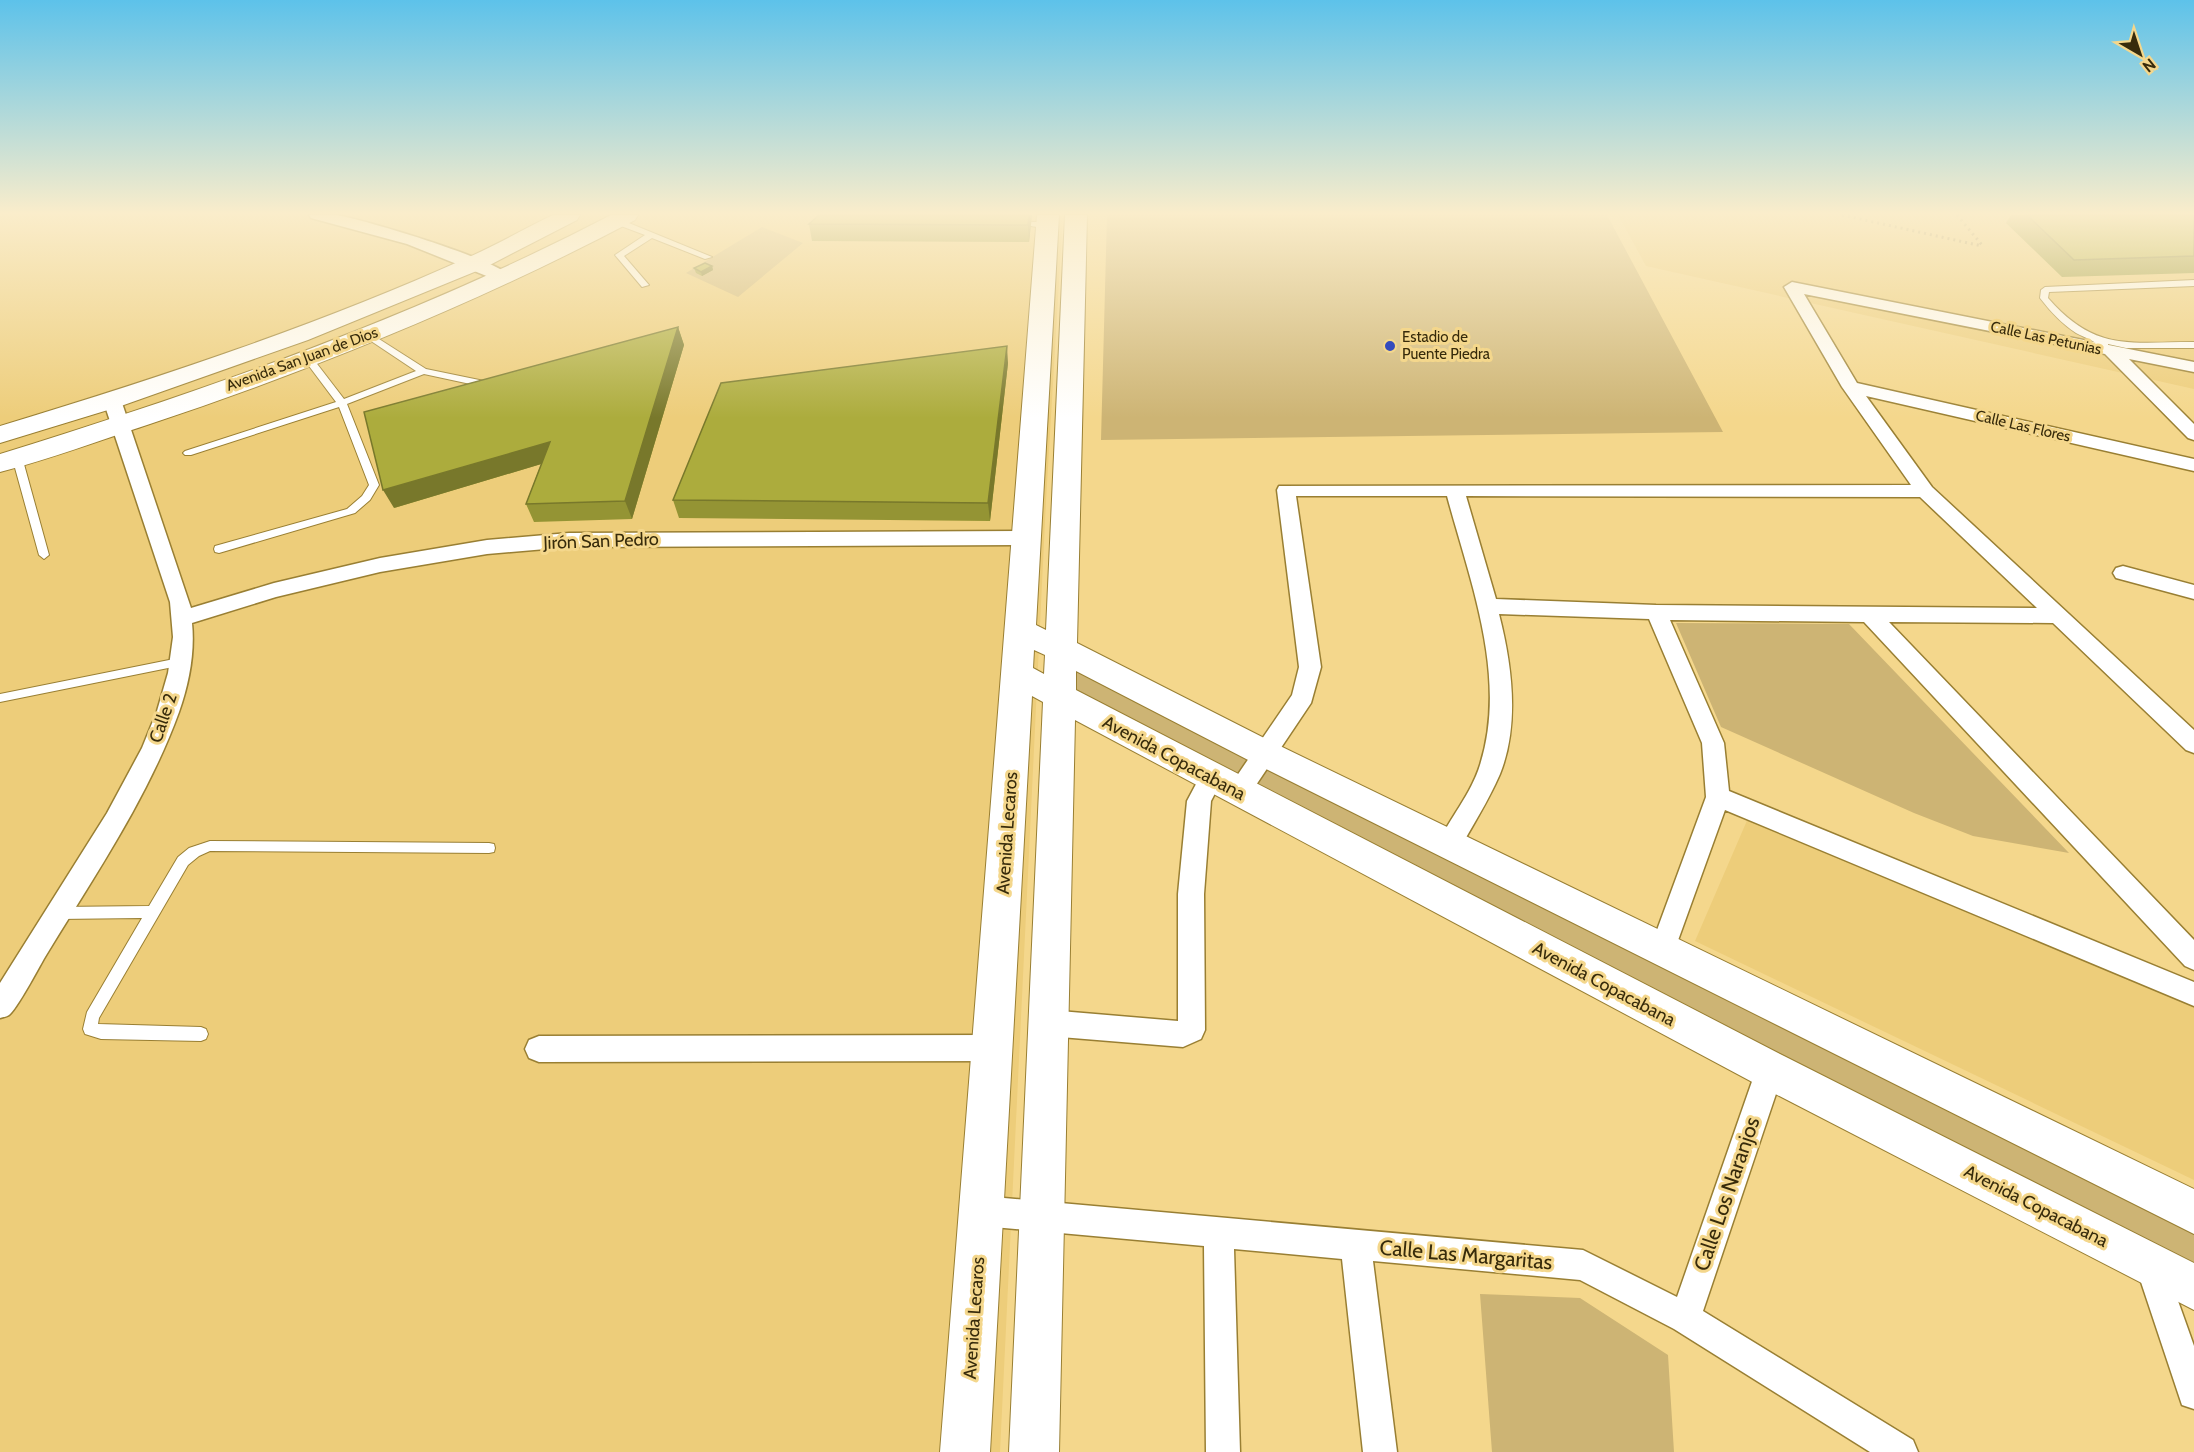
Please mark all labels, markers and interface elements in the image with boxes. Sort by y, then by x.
north arrow [2110,24,2170,84]
text: N [2139,54,2159,76]
street label: Calle Las Petunias [1989,317,2103,359]
street label: Avenida San Juan de Dios [224,323,380,395]
place label: Estadio de Puente Piedra [1402,328,1491,363]
marker: Estadio de Puente Piedra [1383,339,1397,353]
street label: Calle Las Flores [1974,406,2072,446]
street label: Jirón San Pedro [542,528,659,554]
street label: Calle 2 [144,690,182,746]
street label: Avenida Copacabana [1099,711,1249,805]
street label: Avenida Lecaros [992,771,1022,895]
street label: Avenida Copacabana [1529,937,1679,1031]
street label: Calle Los Naranjos [1688,1113,1766,1274]
street label: Avenida Copacabana [1960,1160,2112,1252]
street label: Calle Las Margaritas [1379,1234,1554,1275]
street label: Avenida Lecaros [959,1256,989,1380]

